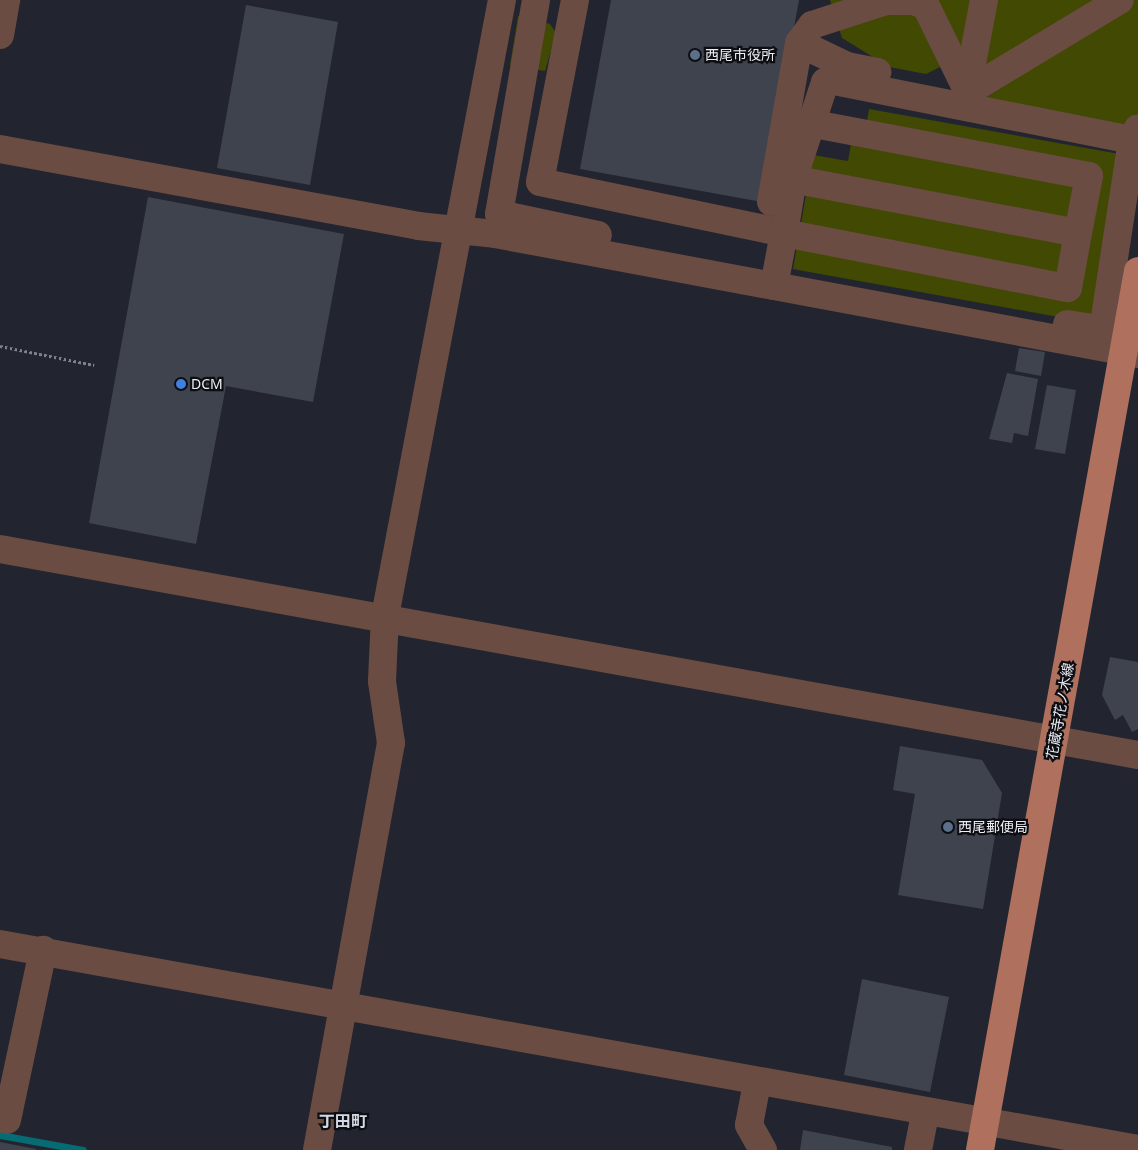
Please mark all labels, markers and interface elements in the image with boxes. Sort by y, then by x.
place label: 西尾市役所 [705,47,775,63]
marker: 西尾市役所 [689,49,701,61]
place label: DCM [191,376,223,392]
marker: DCM [175,378,187,390]
street label: 花蔵寺花ノ木線 [1043,661,1077,761]
place label: 西尾郵便局 [958,819,1028,835]
marker: 西尾郵便局 [942,821,954,833]
district label: 丁田町 [319,1111,367,1131]

